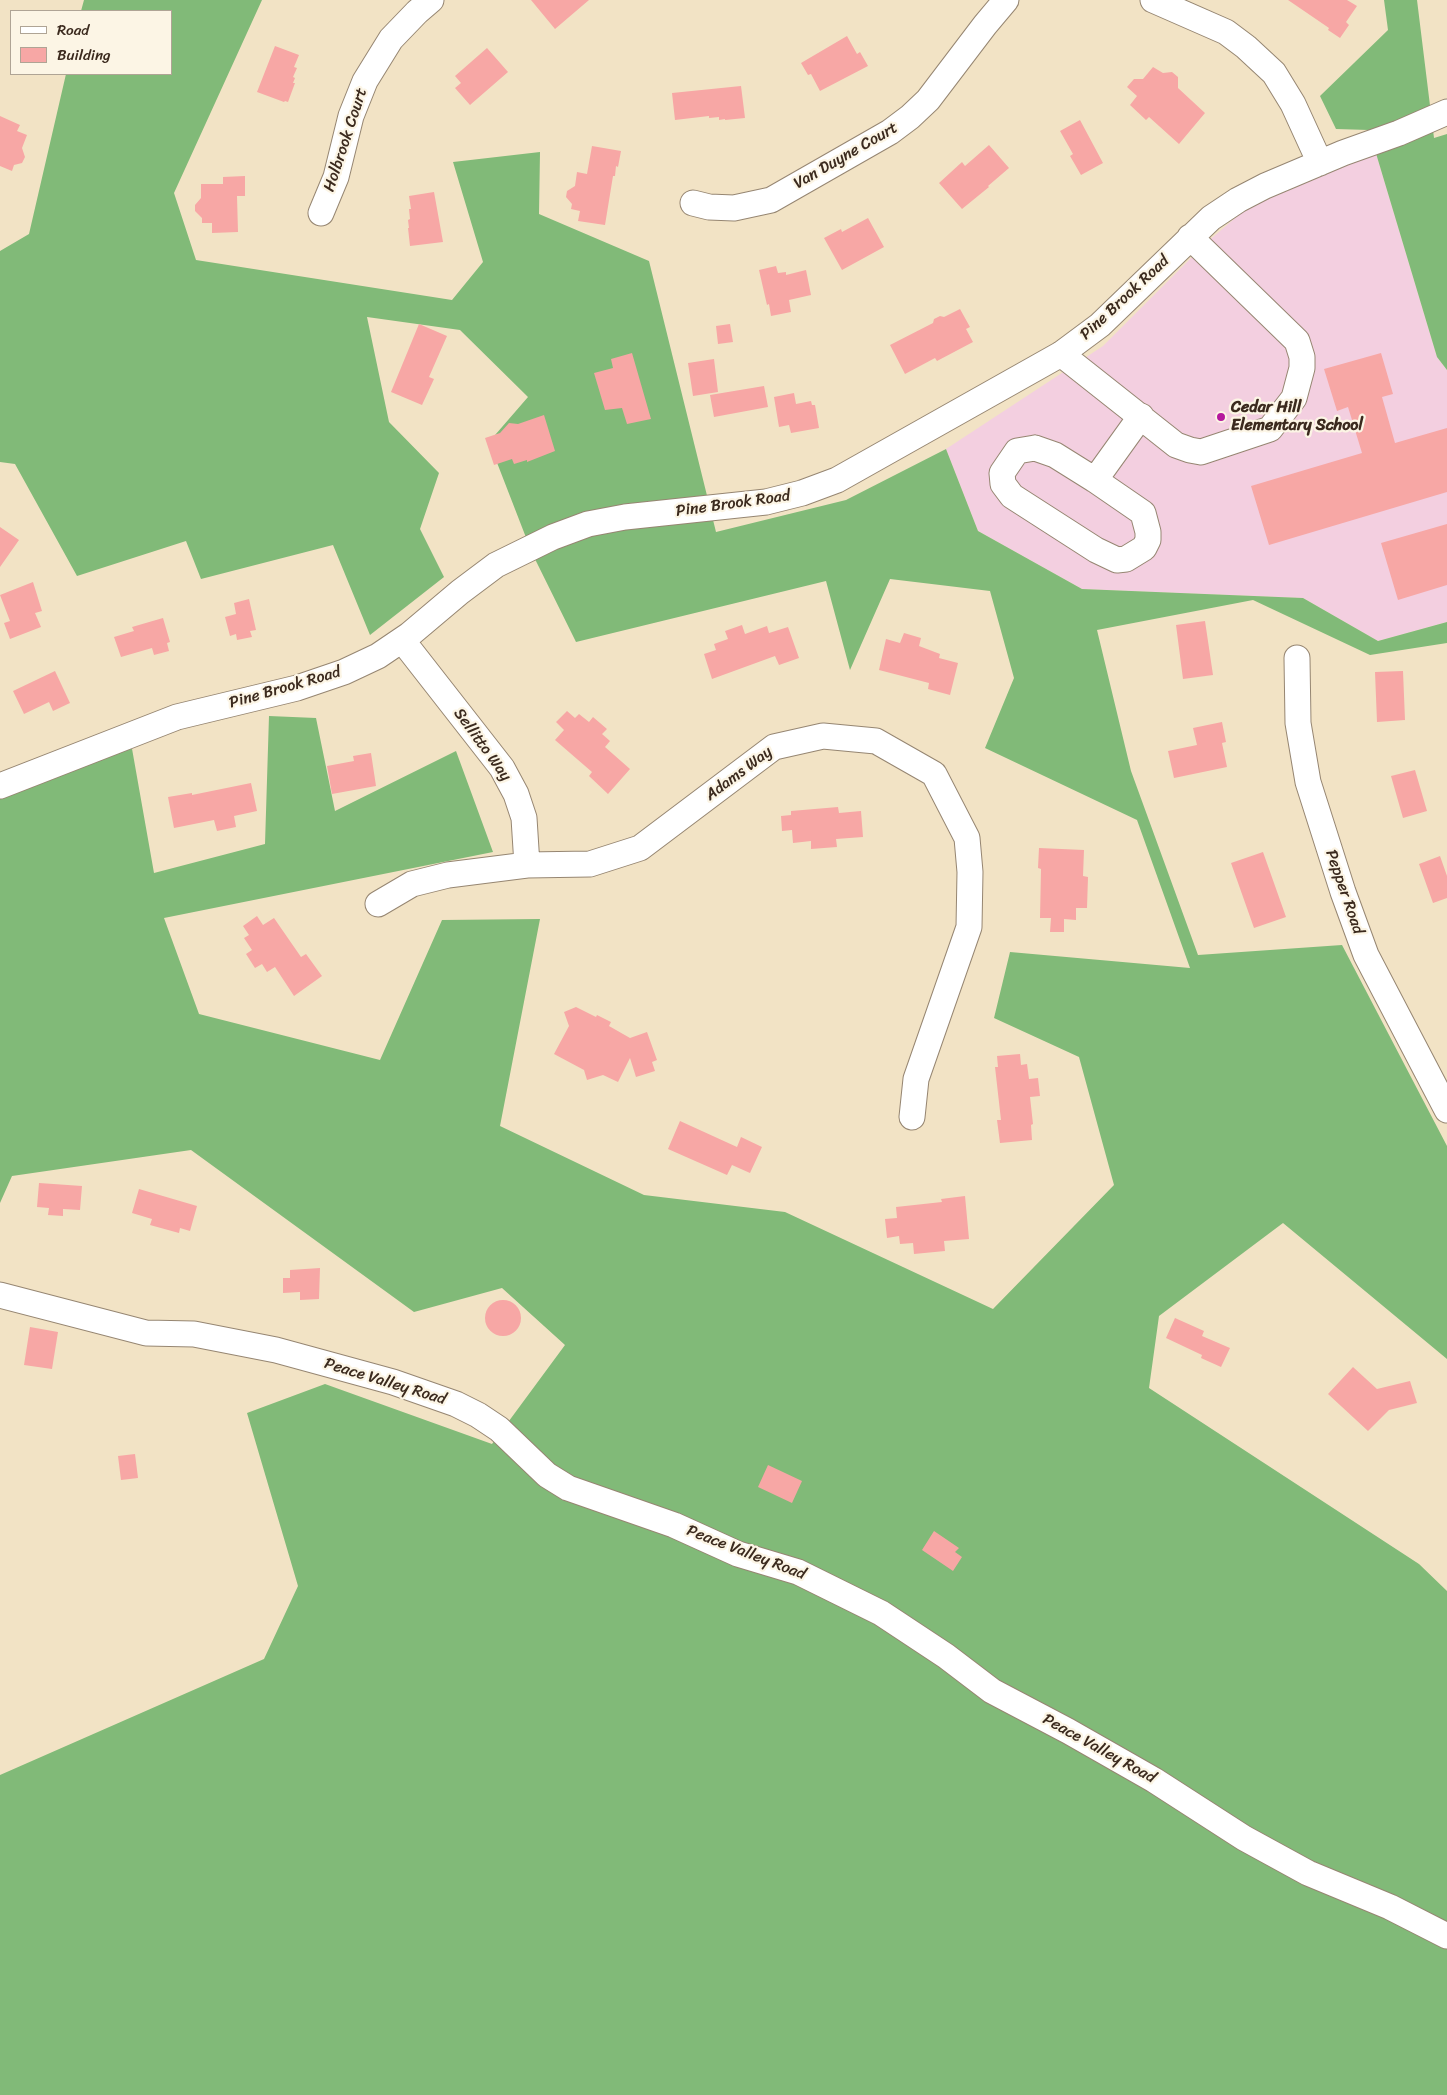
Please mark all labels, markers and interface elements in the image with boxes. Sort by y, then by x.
legend [10,10,172,75]
text: Road [57,17,89,43]
text: Building [57,42,111,68]
street label: Holbrook Court [320,86,372,194]
street label: Van Duyne Court [791,118,901,194]
street label: Pine Brook Road [1076,252,1174,344]
place label: Cedar Hill Elementary School [1231,398,1363,436]
marker: Cedar Hill Elementary School [1215,411,1227,423]
street label: Pine Brook Road [675,486,791,522]
street label: Pine Brook Road [227,663,343,713]
street label: Sellitto Way [449,705,515,785]
street label: Adams Way [702,743,776,805]
street label: Pepper Road [1321,847,1367,937]
street label: Peace Valley Road [322,1354,448,1410]
street label: Peace Valley Road [684,1521,808,1585]
street label: Peace Valley Road [1039,1710,1159,1788]

